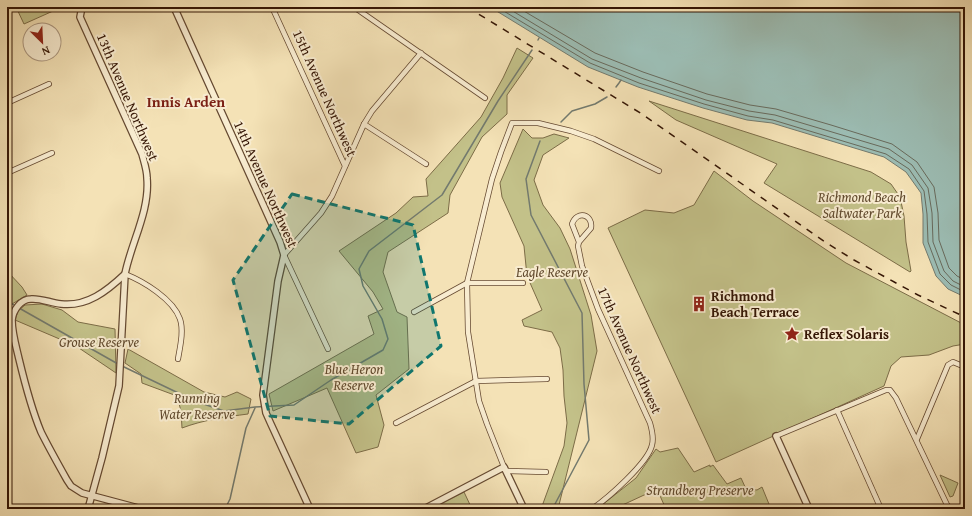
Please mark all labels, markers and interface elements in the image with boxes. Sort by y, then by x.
north arrow [22,22,62,62]
street label: 15th Avenue Northwest [288,26,362,160]
street label: 13th Avenue Northwest [92,30,164,164]
text: N [39,42,53,60]
district label: Innis Arden [147,91,225,112]
street label: 14th Avenue Northwest [229,117,303,251]
park label: Richmond Beach Saltwater Park [817,187,906,223]
park label: Eagle Reserve [515,262,588,282]
street label: 17th Avenue Northwest [593,283,667,417]
place label: Richmond Beach Terrace [711,286,799,322]
building icon: Richmond Beach Terrace [690,295,708,313]
place label: Reflex Solaris [804,324,889,344]
place icon: Reflex Solaris [783,325,801,343]
park label: Grouse Reserve [59,332,139,352]
park label: Blue Heron Reserve [324,359,383,395]
park label: Running Water Reserve [159,388,235,424]
park label: Strandberg Preserve [646,480,754,500]

